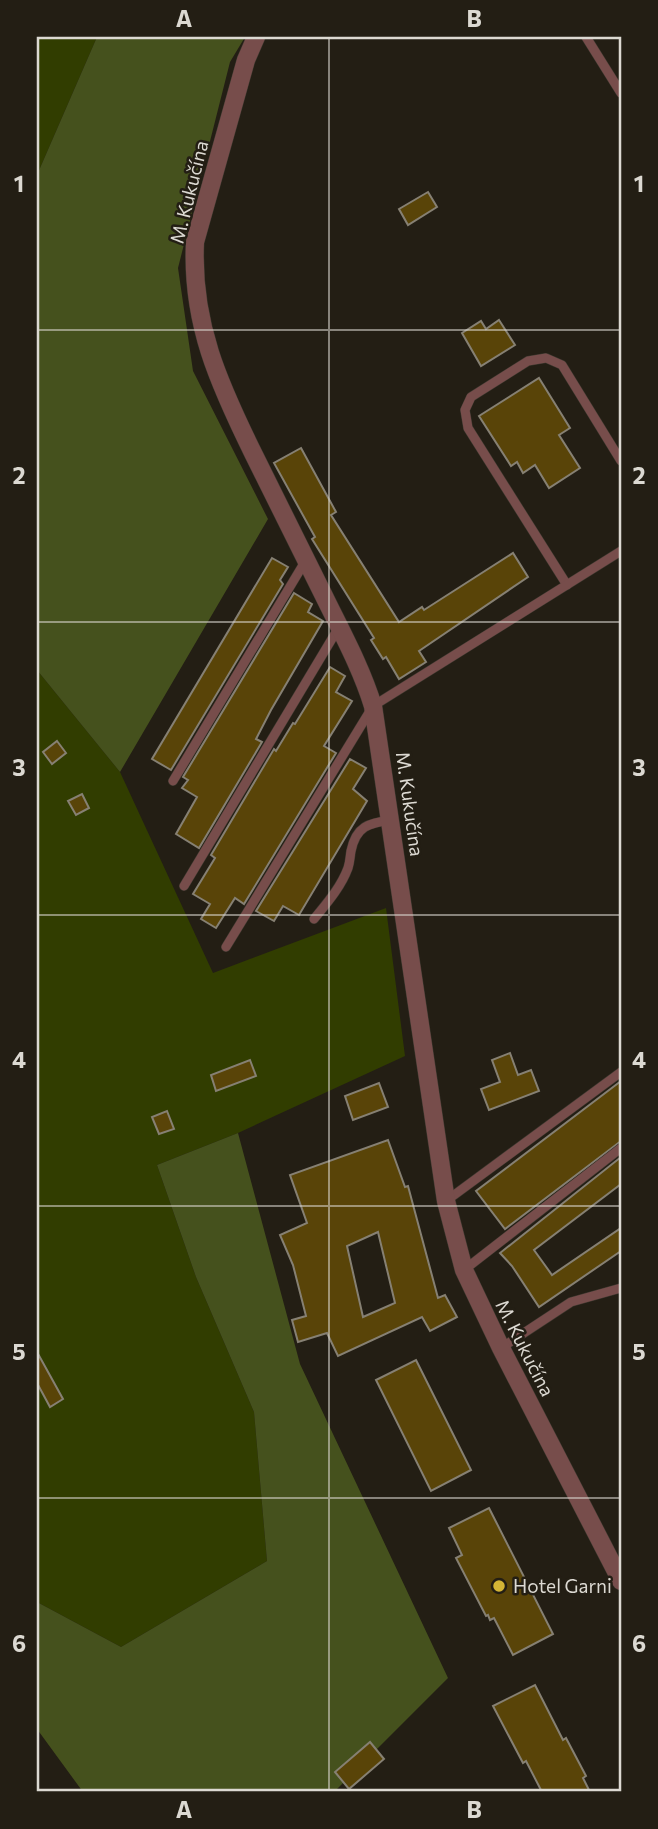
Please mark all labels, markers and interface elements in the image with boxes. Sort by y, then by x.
text: A [176,4,193,32]
text: B [466,4,482,32]
street label: M. Kukučína [165,138,212,246]
text: 1 [14,169,24,197]
text: 1 [634,169,644,197]
text: 2 [12,461,26,489]
text: 2 [632,461,646,489]
street label: M. Kukučína [392,750,429,858]
text: 3 [12,753,26,781]
text: 3 [632,753,646,781]
text: 4 [12,1045,26,1073]
text: 4 [632,1045,646,1073]
street label: M. Kukučína [491,1296,560,1400]
text: 5 [12,1337,26,1365]
text: 5 [632,1337,646,1365]
place label: Hotel Garni [513,1574,612,1597]
marker: Hotel Garni [491,1578,507,1594]
text: 6 [12,1629,26,1657]
text: 6 [632,1629,646,1657]
text: A [176,1795,193,1823]
text: B [466,1795,482,1823]

